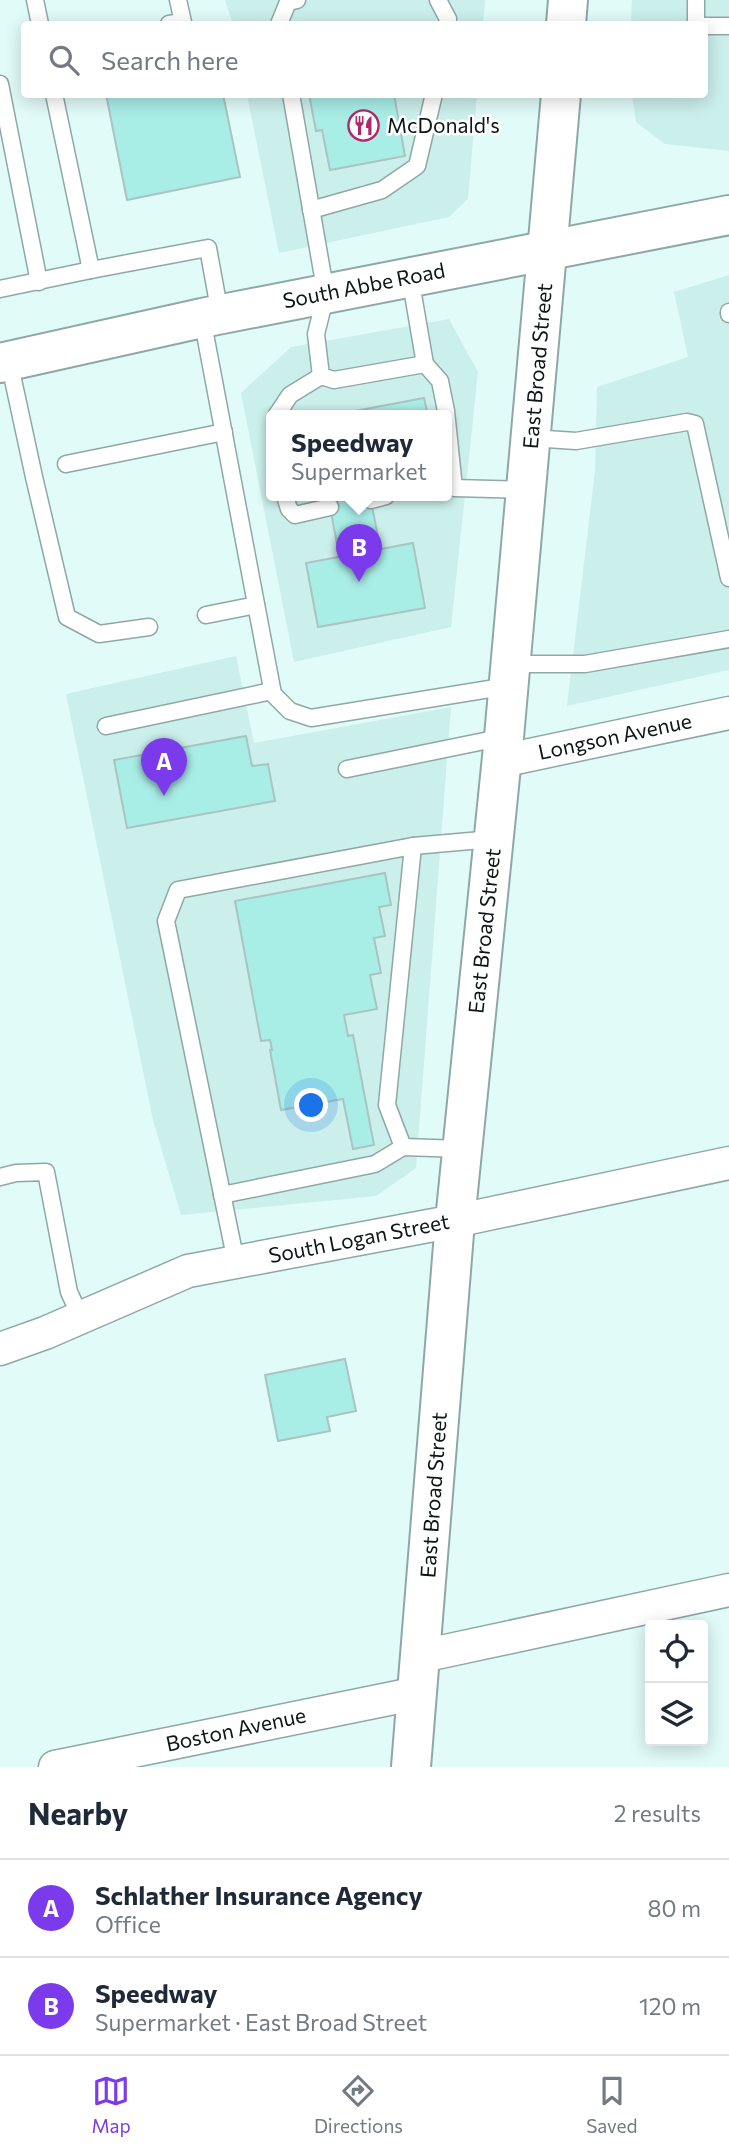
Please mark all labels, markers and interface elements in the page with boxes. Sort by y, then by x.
search box [21,21,708,98]
icon: search [45,41,83,79]
text: Search here [101,44,239,75]
restaurant icon: McDonald's [347,109,381,143]
place label: McDonald's [387,112,500,137]
street label: South Abbe Road [280,257,447,313]
street label: East Broad Street [517,282,556,450]
popup [266,410,452,501]
text: Speedway [291,426,414,457]
text: Supermarket [291,457,427,485]
pin: B [336,524,382,582]
street label: Longson Avenue [536,707,694,764]
pin: A [141,738,187,796]
street label: East Broad Street [462,847,505,1015]
your location [294,1088,328,1122]
street label: South Logan Street [266,1208,451,1267]
street label: East Broad Street [414,1411,451,1579]
map controls [645,1620,708,1746]
button: locate [645,1620,708,1683]
button: layers [645,1683,708,1746]
street label: Boston Avenue [163,1701,308,1756]
text: Nearby [28,1794,128,1831]
text: 2 results [614,1799,701,1827]
text: Schlather Insurance Agency [95,1879,423,1910]
text: A [43,1894,59,1922]
text: 80 m [648,1894,701,1922]
text: Office [95,1910,161,1938]
text: Speedway [95,1977,218,2008]
text: B [43,1992,59,2020]
text: 120 m [639,1992,701,2020]
text: Supermarket · East Broad Street [95,2008,427,2036]
tab: Map [92,2072,131,2137]
tab: Directions [314,2072,403,2137]
tab: Saved [586,2072,637,2137]

